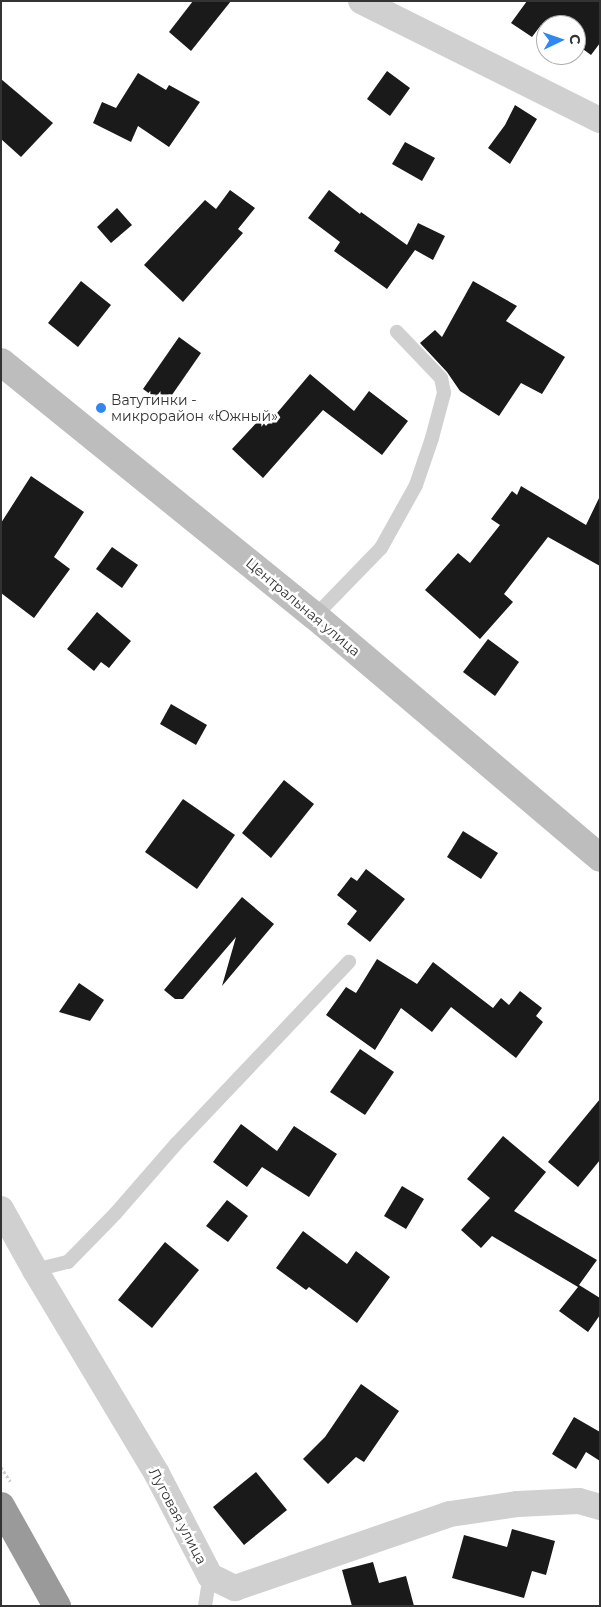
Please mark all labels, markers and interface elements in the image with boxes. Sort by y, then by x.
north arrow [536,15,586,65]
text: С [566,34,584,45]
place label: Ватутинки - микрорайон «Южный» [111,392,278,424]
marker: Ватутинки - микрорайон «Южный» [95,402,107,414]
street label: Центральная улица [242,554,364,660]
street label: Луговая улица [146,1465,210,1567]

